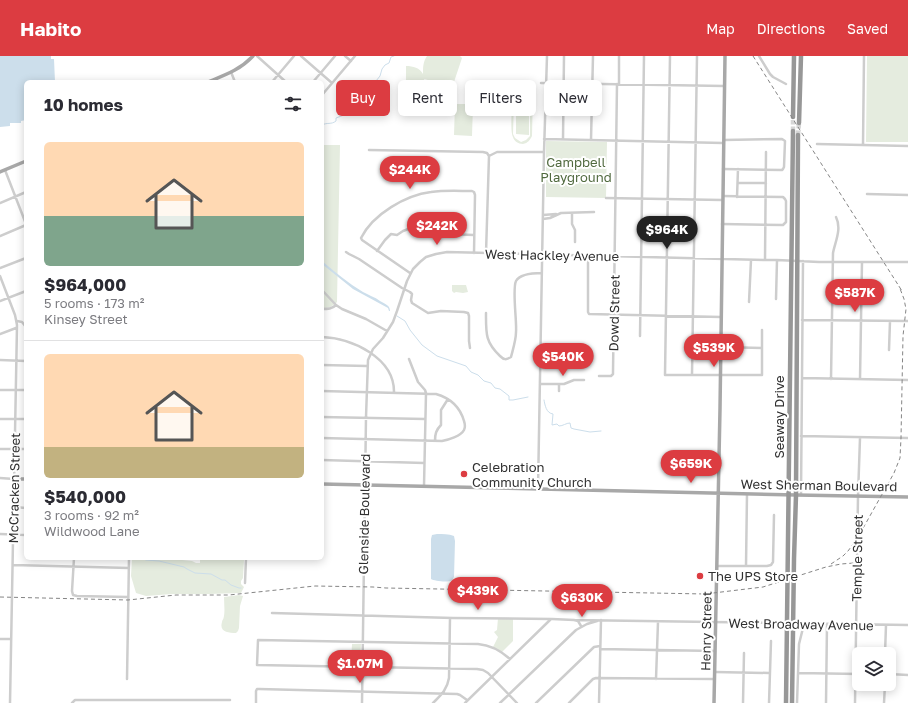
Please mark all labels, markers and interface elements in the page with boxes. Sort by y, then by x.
text: Habito [20,17,81,40]
text: Map [706,20,735,37]
text: Directions [757,20,825,37]
text: Saved [847,20,888,37]
chip: Buy [336,80,390,116]
chip: Rent [398,80,457,116]
chip: Filters [465,80,536,116]
chip: New [544,80,602,116]
icon: filters [282,93,304,115]
text: 10 homes [44,94,123,115]
park label: Campbell Playground [540,154,612,185]
pin: $244K [382,156,438,190]
text: $244K [389,161,431,177]
icon: home [138,168,210,240]
pin: $242K [409,212,465,246]
pin: $964K [639,216,695,250]
text: $242K [416,217,458,233]
text: $964K [646,221,688,237]
street label: West Hackley Avenue [485,246,619,264]
text: $964,000 [44,274,126,295]
street label: Dowd Street [605,274,623,352]
pin: $587K [827,279,883,313]
text: $587K [834,284,876,300]
text: 5 rooms · 173 m² [44,295,144,311]
text: Kinsey Street [44,311,128,327]
pin: $539K [686,334,742,368]
text: $539K [693,339,735,355]
pin: $540K [535,343,591,377]
text: $540K [542,348,584,364]
street label: Seaway Drive [771,375,787,459]
icon: home [138,380,210,452]
street label: McCracken Street [5,432,23,544]
pin: $659K [663,450,719,484]
street label: Glenside Boulevard [355,453,373,575]
text: $659K [670,455,712,471]
place label: Celebration Community Church [472,459,592,490]
marker: Celebration Community Church [459,469,469,479]
street label: West Sherman Boulevard [741,476,897,494]
text: $540,000 [44,486,126,507]
text: 3 rooms · 92 m² [44,507,139,523]
street label: Temple Street [848,514,866,602]
text: Wildwood Lane [44,523,140,539]
place label: The UPS Store [708,568,798,584]
marker: The UPS Store [695,571,705,581]
pin: $439K [450,577,506,611]
text: $439K [457,582,499,598]
pin: $630K [554,584,610,618]
text: $630K [561,589,603,605]
street label: Henry Street [697,591,715,671]
street label: West Broadway Avenue [728,615,874,633]
map controls [852,647,896,691]
button: layers [852,647,896,691]
pin: $1.07M [327,650,393,684]
text: $1.07M [337,655,383,671]

